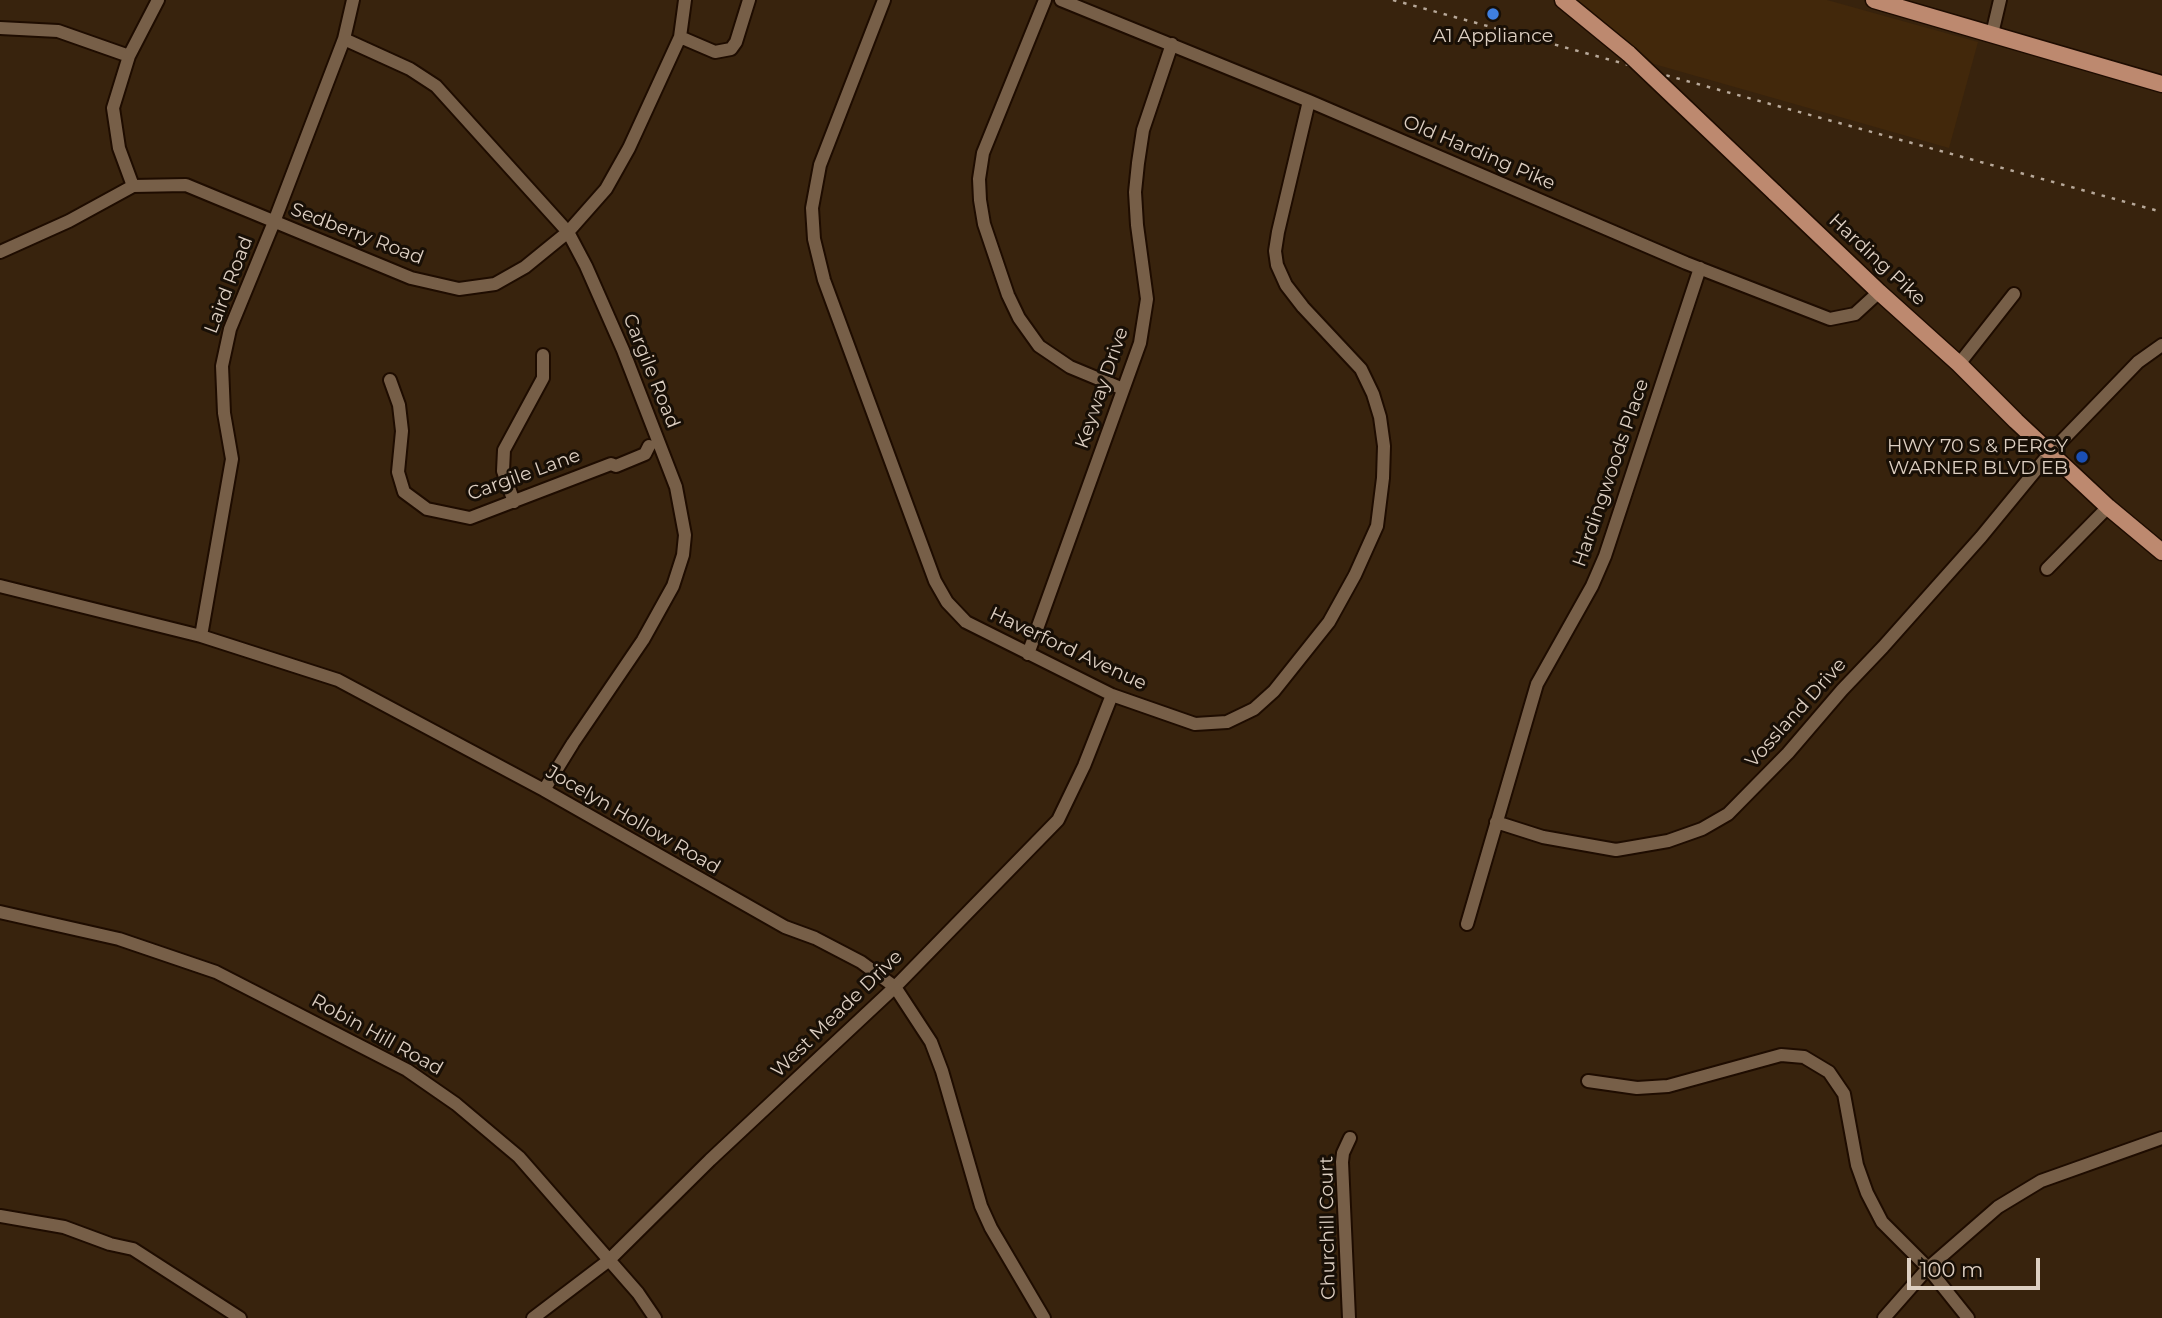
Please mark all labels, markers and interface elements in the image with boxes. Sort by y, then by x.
marker: A1 Appliance [1485,6,1501,22]
place label: A1 Appliance [1433,25,1553,47]
street label: Old Harding Pike [1400,111,1558,195]
street label: Sedberry Road [287,198,427,270]
street label: Harding Pike [1824,209,1930,311]
street label: Laird Road [200,233,258,337]
street label: Cargile Road [618,311,684,431]
street label: Keyway Drive [1071,324,1133,452]
street label: Hardingwoods Place [1568,376,1654,570]
place label: HWY 70 S & PERCY WARNER BLVD EB [1887,435,2068,479]
street label: Cargile Lane [465,444,583,506]
marker: HWY 70 S & PERCY WARNER BLVD EB [2074,449,2090,465]
street label: Haverford Avenue [986,603,1150,695]
street label: Vossland Drive [1741,654,1851,772]
street label: Jocelyn Hollow Road [542,761,724,879]
street label: West Meade Drive [767,946,907,1082]
street label: Robin Hill Road [307,989,447,1081]
street label: Churchill Court [1315,1156,1341,1300]
scale bar [1910,1244,2043,1288]
text: 100 m [1920,1257,1983,1282]

